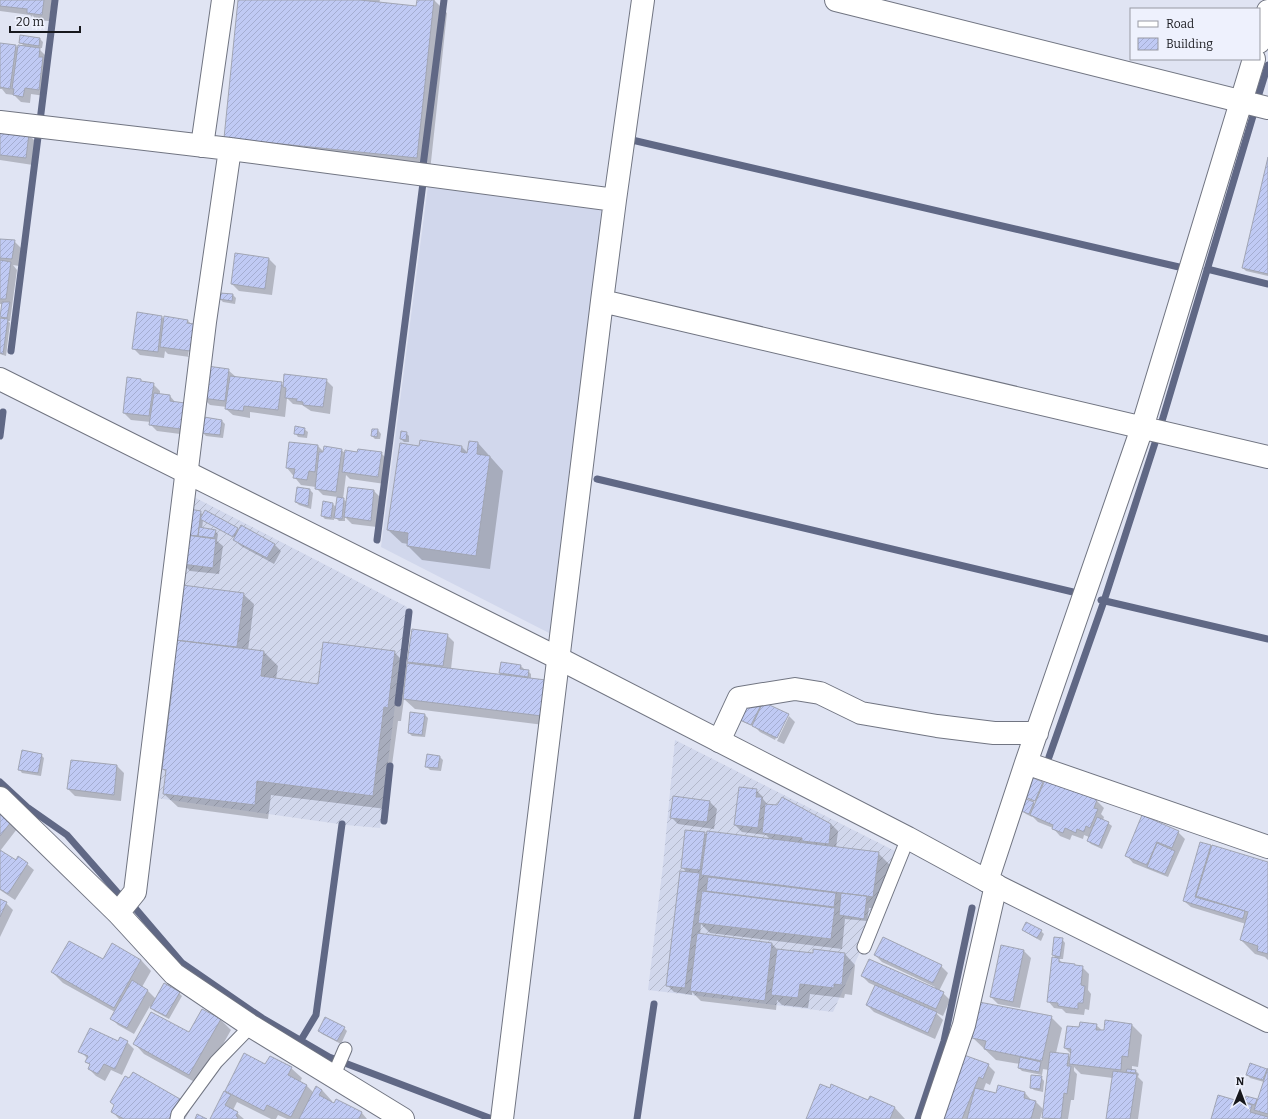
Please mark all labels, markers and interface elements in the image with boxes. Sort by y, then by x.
scale bar [10,8,80,34]
legend [1130,8,1260,60]
text: 20 m [16,15,45,29]
text: Road [1166,17,1194,31]
text: Building [1166,37,1213,51]
north arrow [1220,1071,1260,1111]
text: N [1236,1075,1245,1088]

